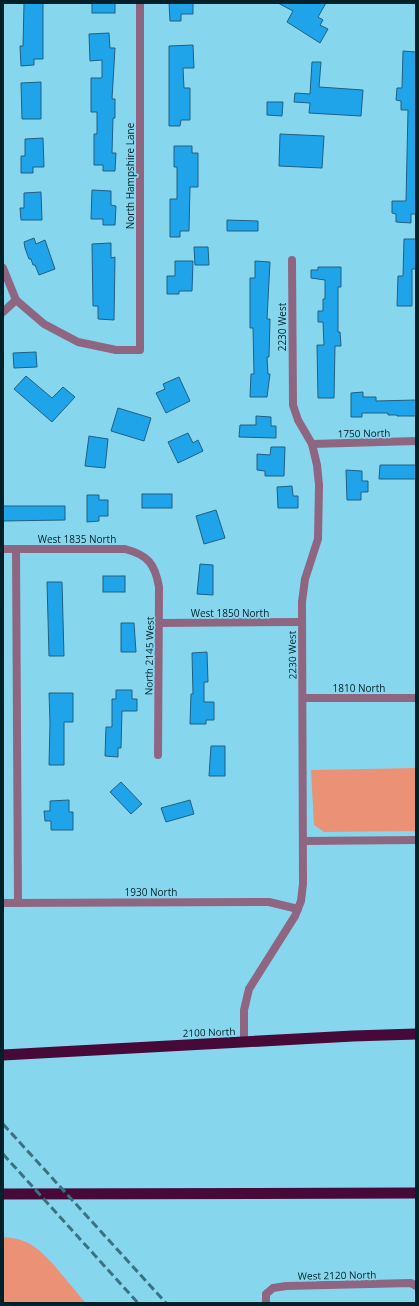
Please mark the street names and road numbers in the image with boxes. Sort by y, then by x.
street label: North Hampshire Lane [123,122,137,229]
street label: 2230 West [275,302,289,351]
street label: 1750 North [337,426,391,440]
street label: West 1835 North [38,532,116,546]
street label: West 1850 North [191,606,269,620]
street label: North 2145 West [141,616,157,695]
street label: 2230 West [285,630,299,679]
street label: 1810 North [333,681,385,695]
street label: 1930 North [125,885,177,899]
street label: 2100 North [182,1024,236,1040]
street label: West 2120 North [298,1267,376,1283]

